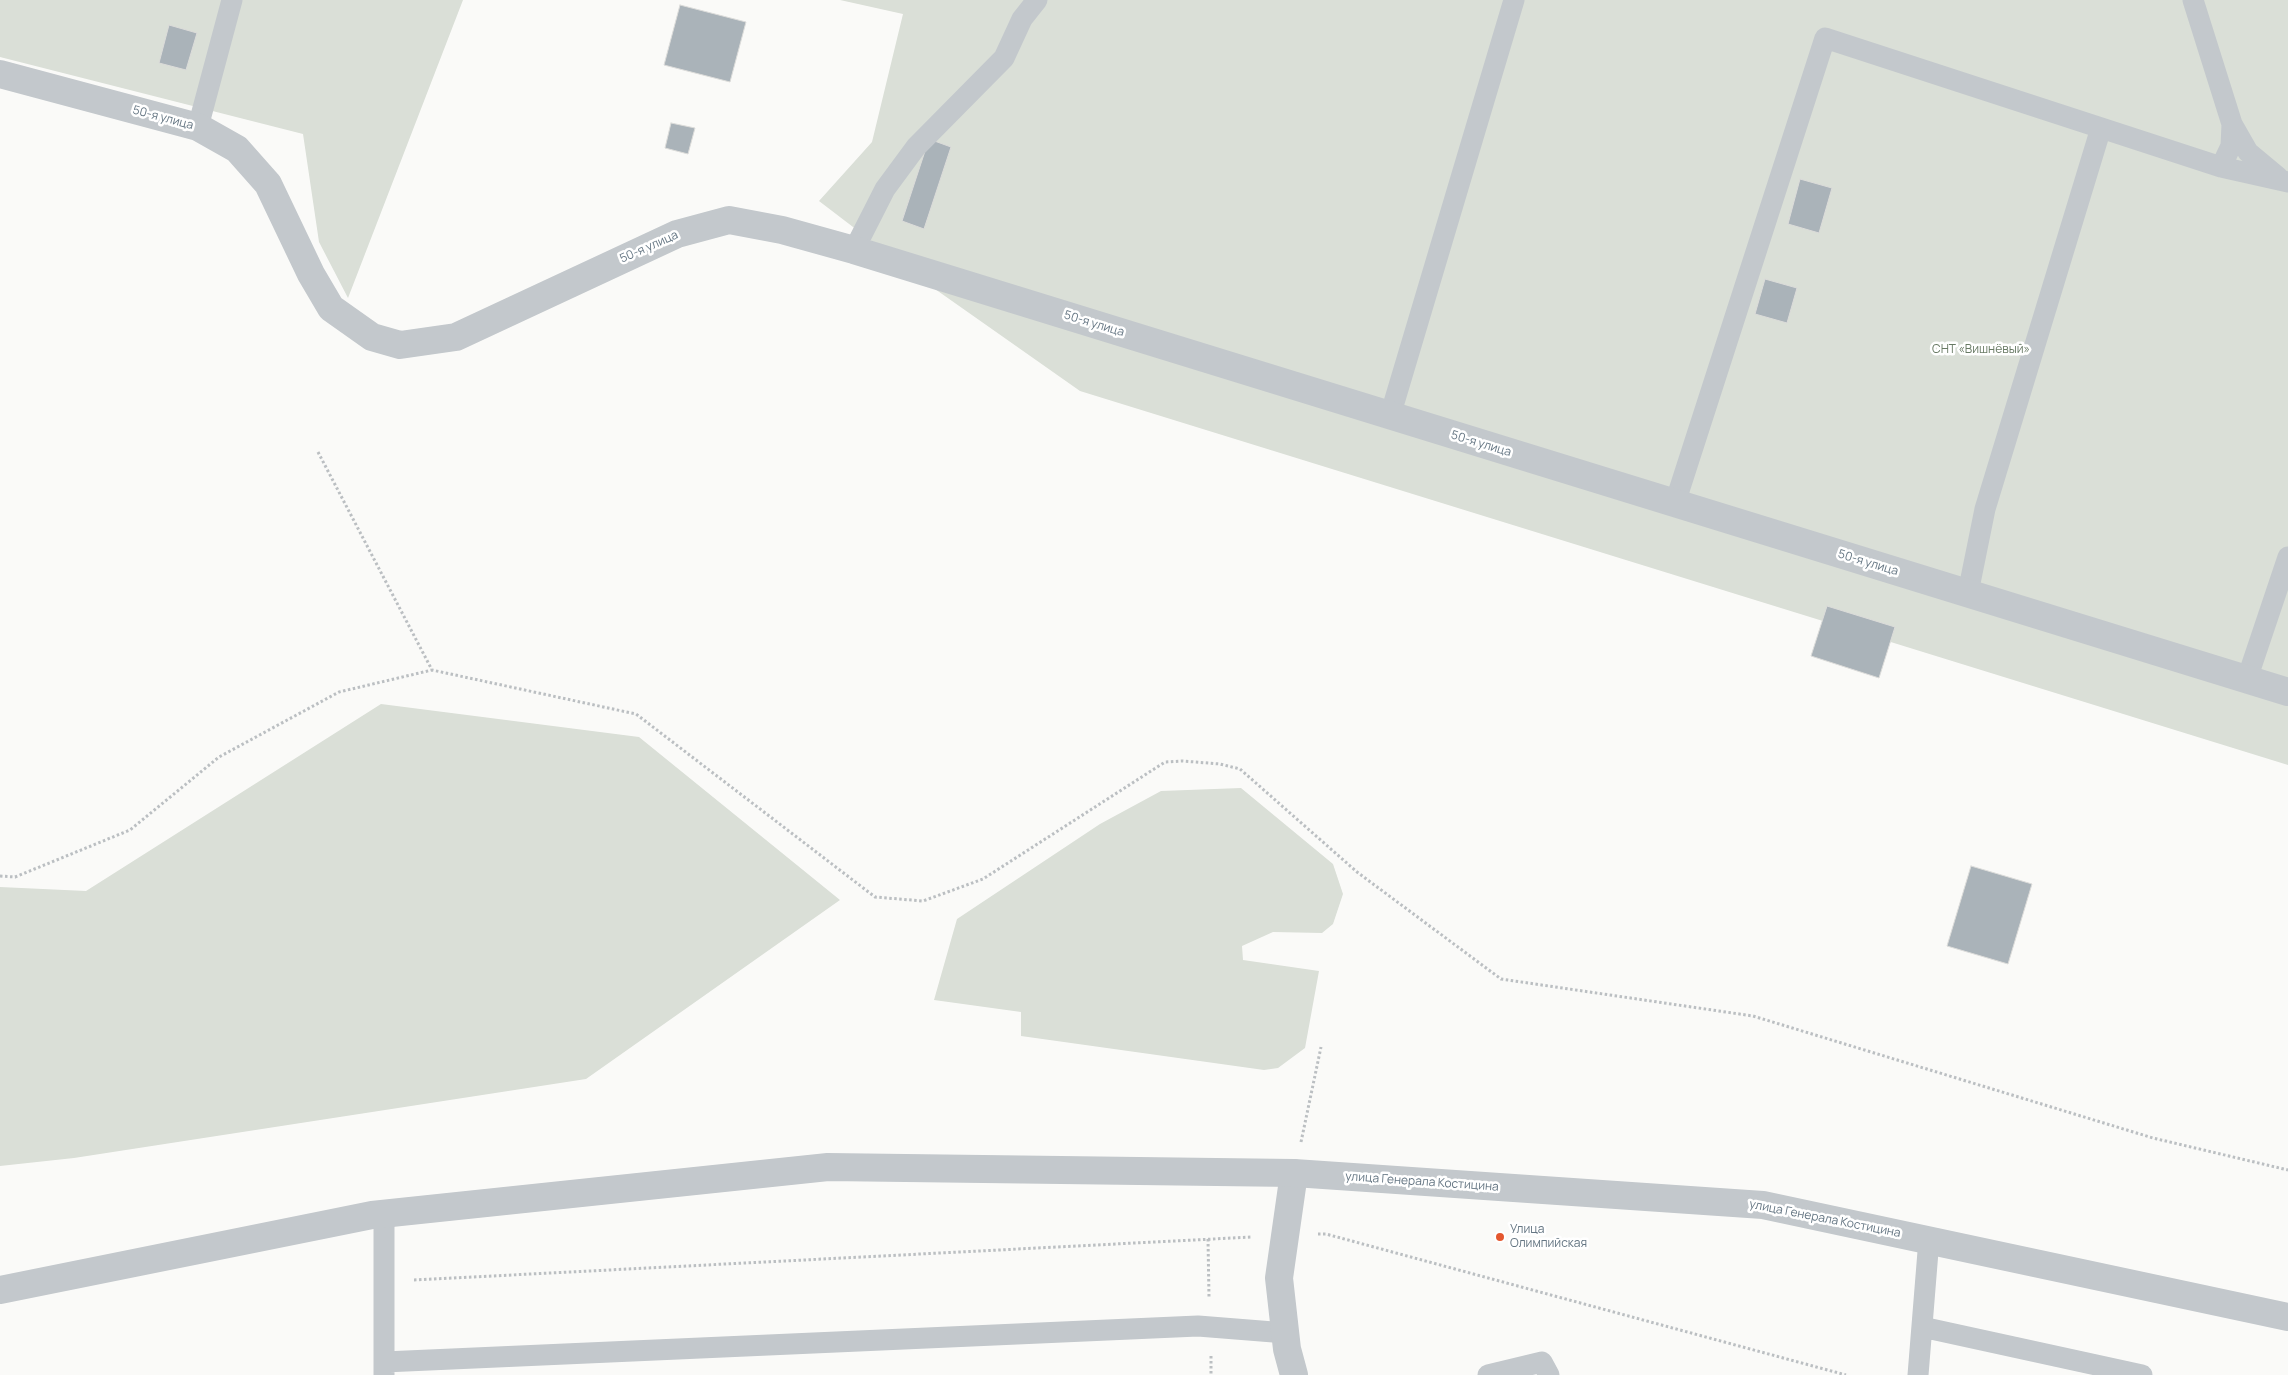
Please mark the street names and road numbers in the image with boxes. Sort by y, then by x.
street label: 50-я улица [131,103,195,133]
street label: 50-я улица [618,228,680,266]
street label: 50-я улица [1062,308,1126,340]
street label: 50-я улица [1449,428,1513,460]
street label: 50-я улица [1836,547,1900,579]
street label: улица Генерала Костицина [1345,1169,1499,1195]
street label: улица Генерала Костицина [1748,1197,1902,1241]

